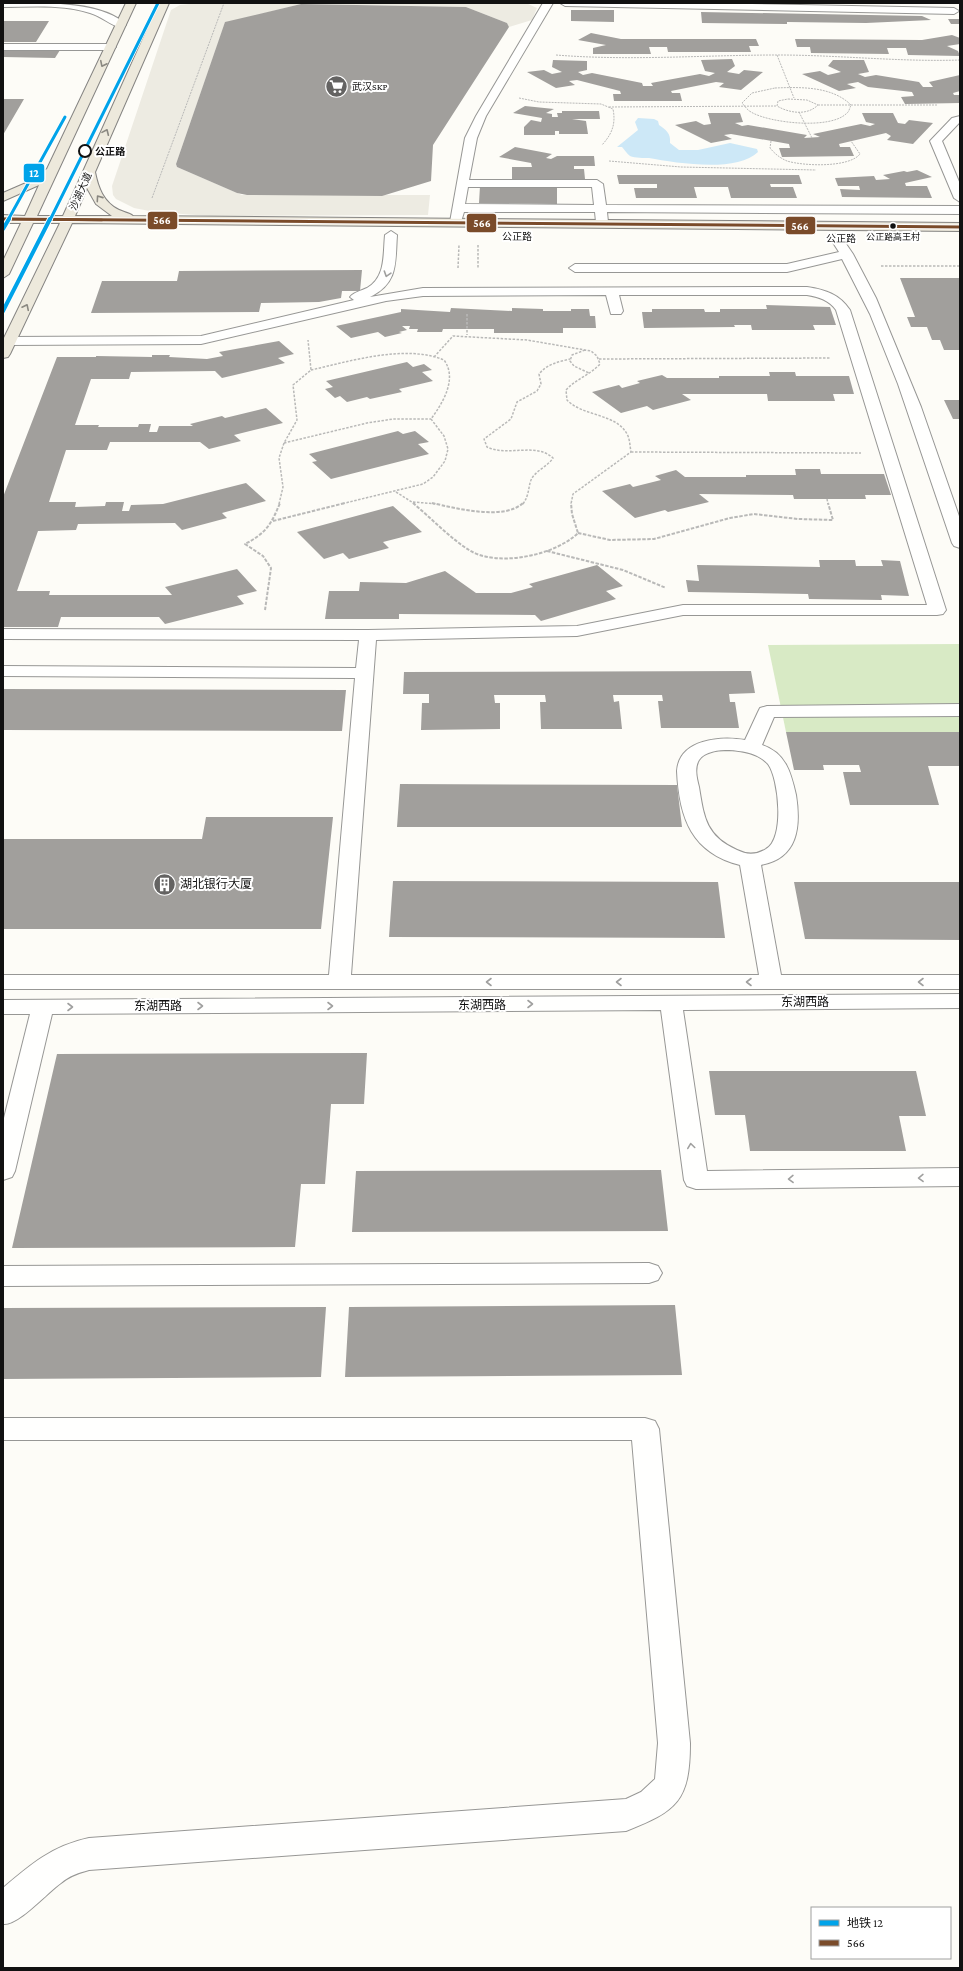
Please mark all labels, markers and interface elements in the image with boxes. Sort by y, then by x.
one-way arrow [100,60,108,67]
supermarket icon: 武汉SKP [324,73,350,99]
place label: 武汉SKP [352,81,387,92]
one-way arrow [101,129,109,137]
marker: 公正路 [78,144,92,158]
place label: 公正路 [95,146,126,157]
line badge: 12 [23,163,45,183]
text: 12 [29,167,39,179]
street label: 沙湖大道 [67,171,94,212]
one-way arrow [96,195,104,202]
line badge: 566 [147,211,178,230]
line badge: 566 [466,213,497,233]
text: 566 [153,214,171,226]
line badge: 566 [785,216,816,235]
text: 566 [473,217,491,229]
text: 566 [791,220,809,232]
marker: 公正路高王村 [888,221,898,231]
street label: 公正路 [502,231,532,242]
place label: 公正路高王村 [866,231,920,242]
street label: 公正路 [826,233,856,244]
one-way arrow [383,270,392,277]
one-way arrow [21,303,29,311]
building icon: 湖北银行大厦 [151,871,177,897]
place label: 湖北银行大厦 [180,877,252,891]
one-way arrow [486,978,492,986]
one-way arrow [616,978,622,986]
one-way arrow [746,978,752,986]
one-way arrow [918,978,924,986]
street label: 东湖西路 [781,995,829,1009]
street label: 东湖西路 [458,998,506,1012]
street label: 东湖西路 [134,999,182,1013]
one-way arrow [527,1000,533,1008]
one-way arrow [197,1002,203,1010]
one-way arrow [327,1002,333,1010]
one-way arrow [67,1003,73,1011]
one-way arrow [687,1143,696,1149]
one-way arrow [918,1174,924,1182]
one-way arrow [788,1175,794,1183]
legend [811,1907,951,1959]
text: 地铁 12 [847,1916,883,1930]
text: 566 [847,1936,865,1950]

